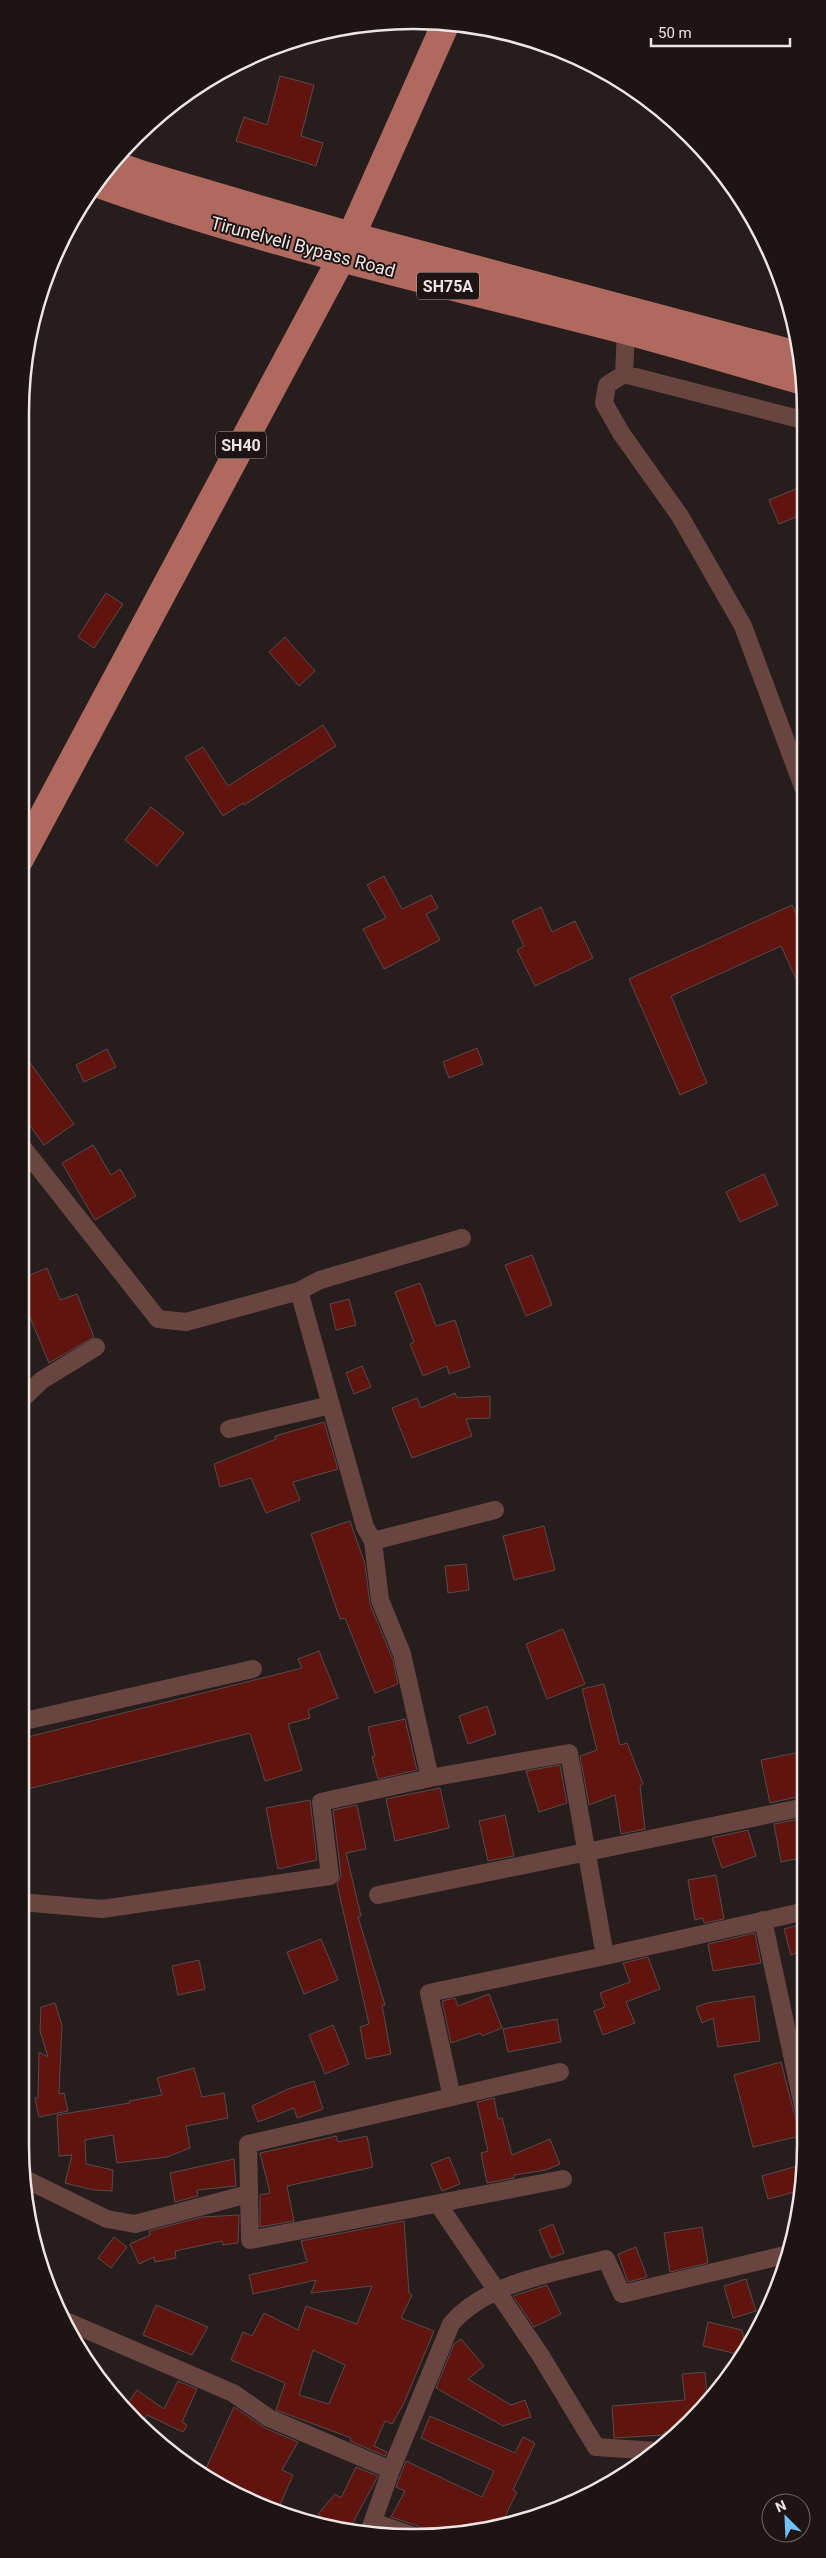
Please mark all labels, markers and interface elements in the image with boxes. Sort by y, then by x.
scale bar [651,15,790,47]
text: 50 m [658,24,692,42]
street label: Tirunelveli Bypass Road [208,212,398,281]
road number: SH75A [417,272,479,300]
road number: SH40 [216,432,266,458]
north arrow [761,2493,811,2543]
text: N [773,2497,788,2515]

